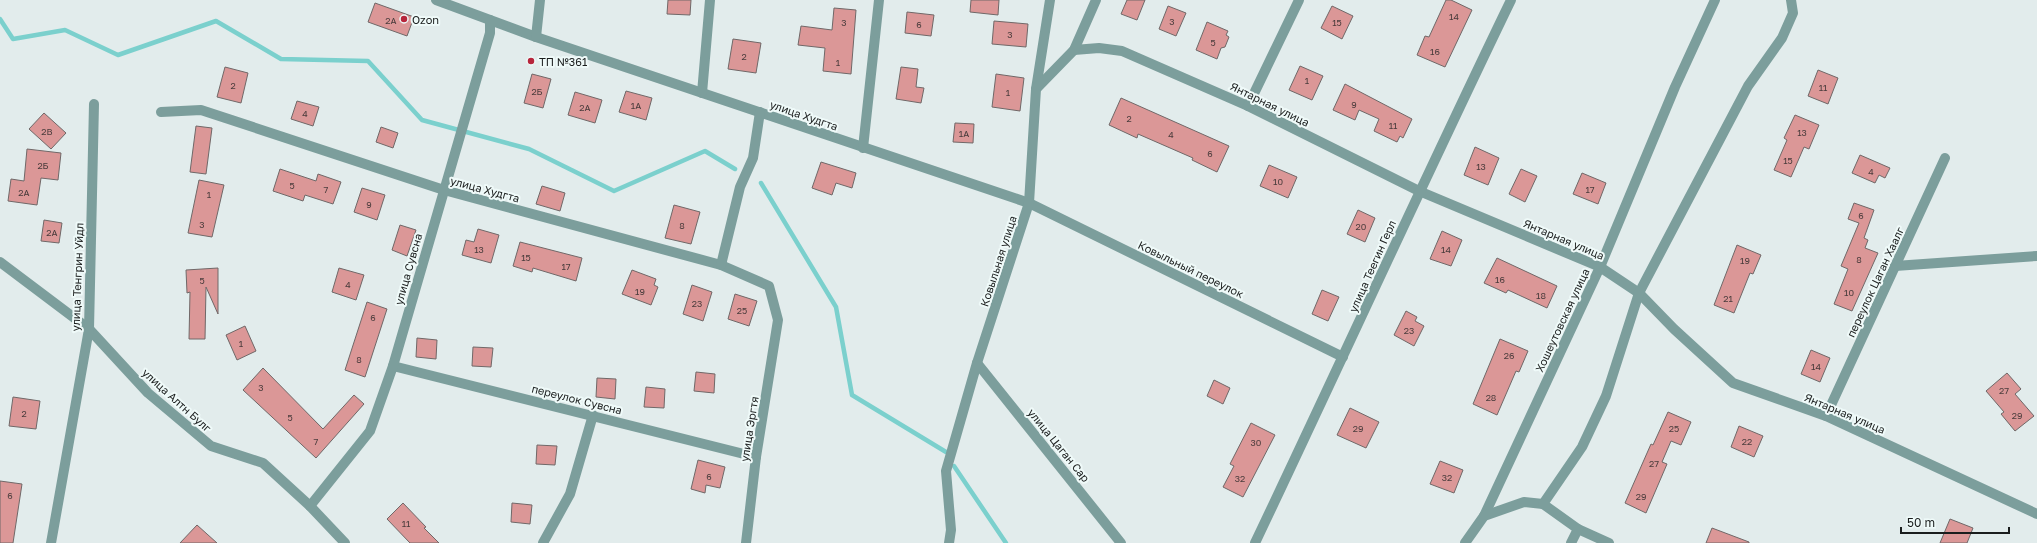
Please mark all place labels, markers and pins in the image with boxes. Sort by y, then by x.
place label: Ozon [412,13,439,26]
marker: Ozon [399,14,409,24]
place label: ТП №361 [539,55,587,68]
marker: ТП №361 [526,56,536,66]

